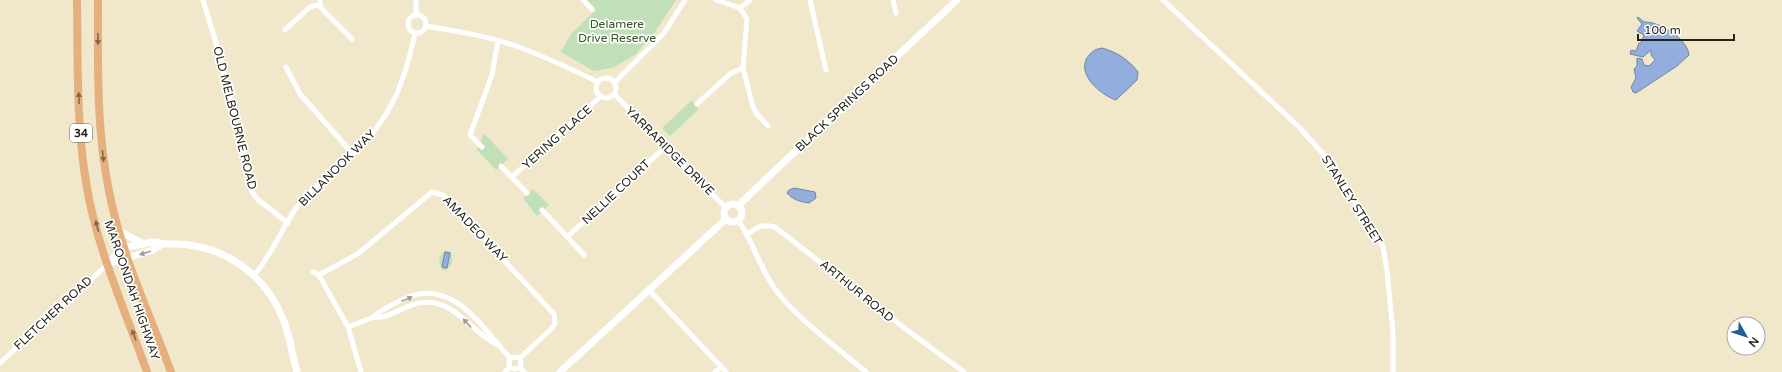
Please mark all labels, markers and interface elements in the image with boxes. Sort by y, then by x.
scale bar [1638,16,1734,42]
park label: Delamere Drive Reserve [578,17,656,45]
text: 100 m [1644,23,1681,37]
one-way arrow [95,33,101,46]
street label: OLD MELBOURNE ROAD [210,45,260,191]
street label: BLACK SPRINGS ROAD [792,52,902,154]
one-way arrow [76,91,82,104]
street label: YERING PLACE [519,102,595,172]
street label: YARRARIDGE DRIVE [623,104,718,199]
road number: 34 [70,124,92,142]
street label: BILLANOOK WAY [296,127,378,209]
one-way arrow [100,150,106,162]
street label: STANLEY STREET [1319,153,1386,248]
street label: NELLIE COURT [579,156,653,227]
street label: AMADEO WAY [440,193,510,265]
street label: MAROONDAH HIGHWAY [101,218,163,362]
one-way arrow [93,220,99,232]
one-way arrow [139,250,151,256]
street label: ARTHUR ROAD [817,257,897,325]
street label: FLETCHER ROAD [11,273,95,353]
one-way arrow [401,295,413,301]
north arrow [1726,316,1766,356]
one-way arrow [463,318,472,328]
one-way arrow [130,329,136,341]
text: N [1746,334,1761,350]

